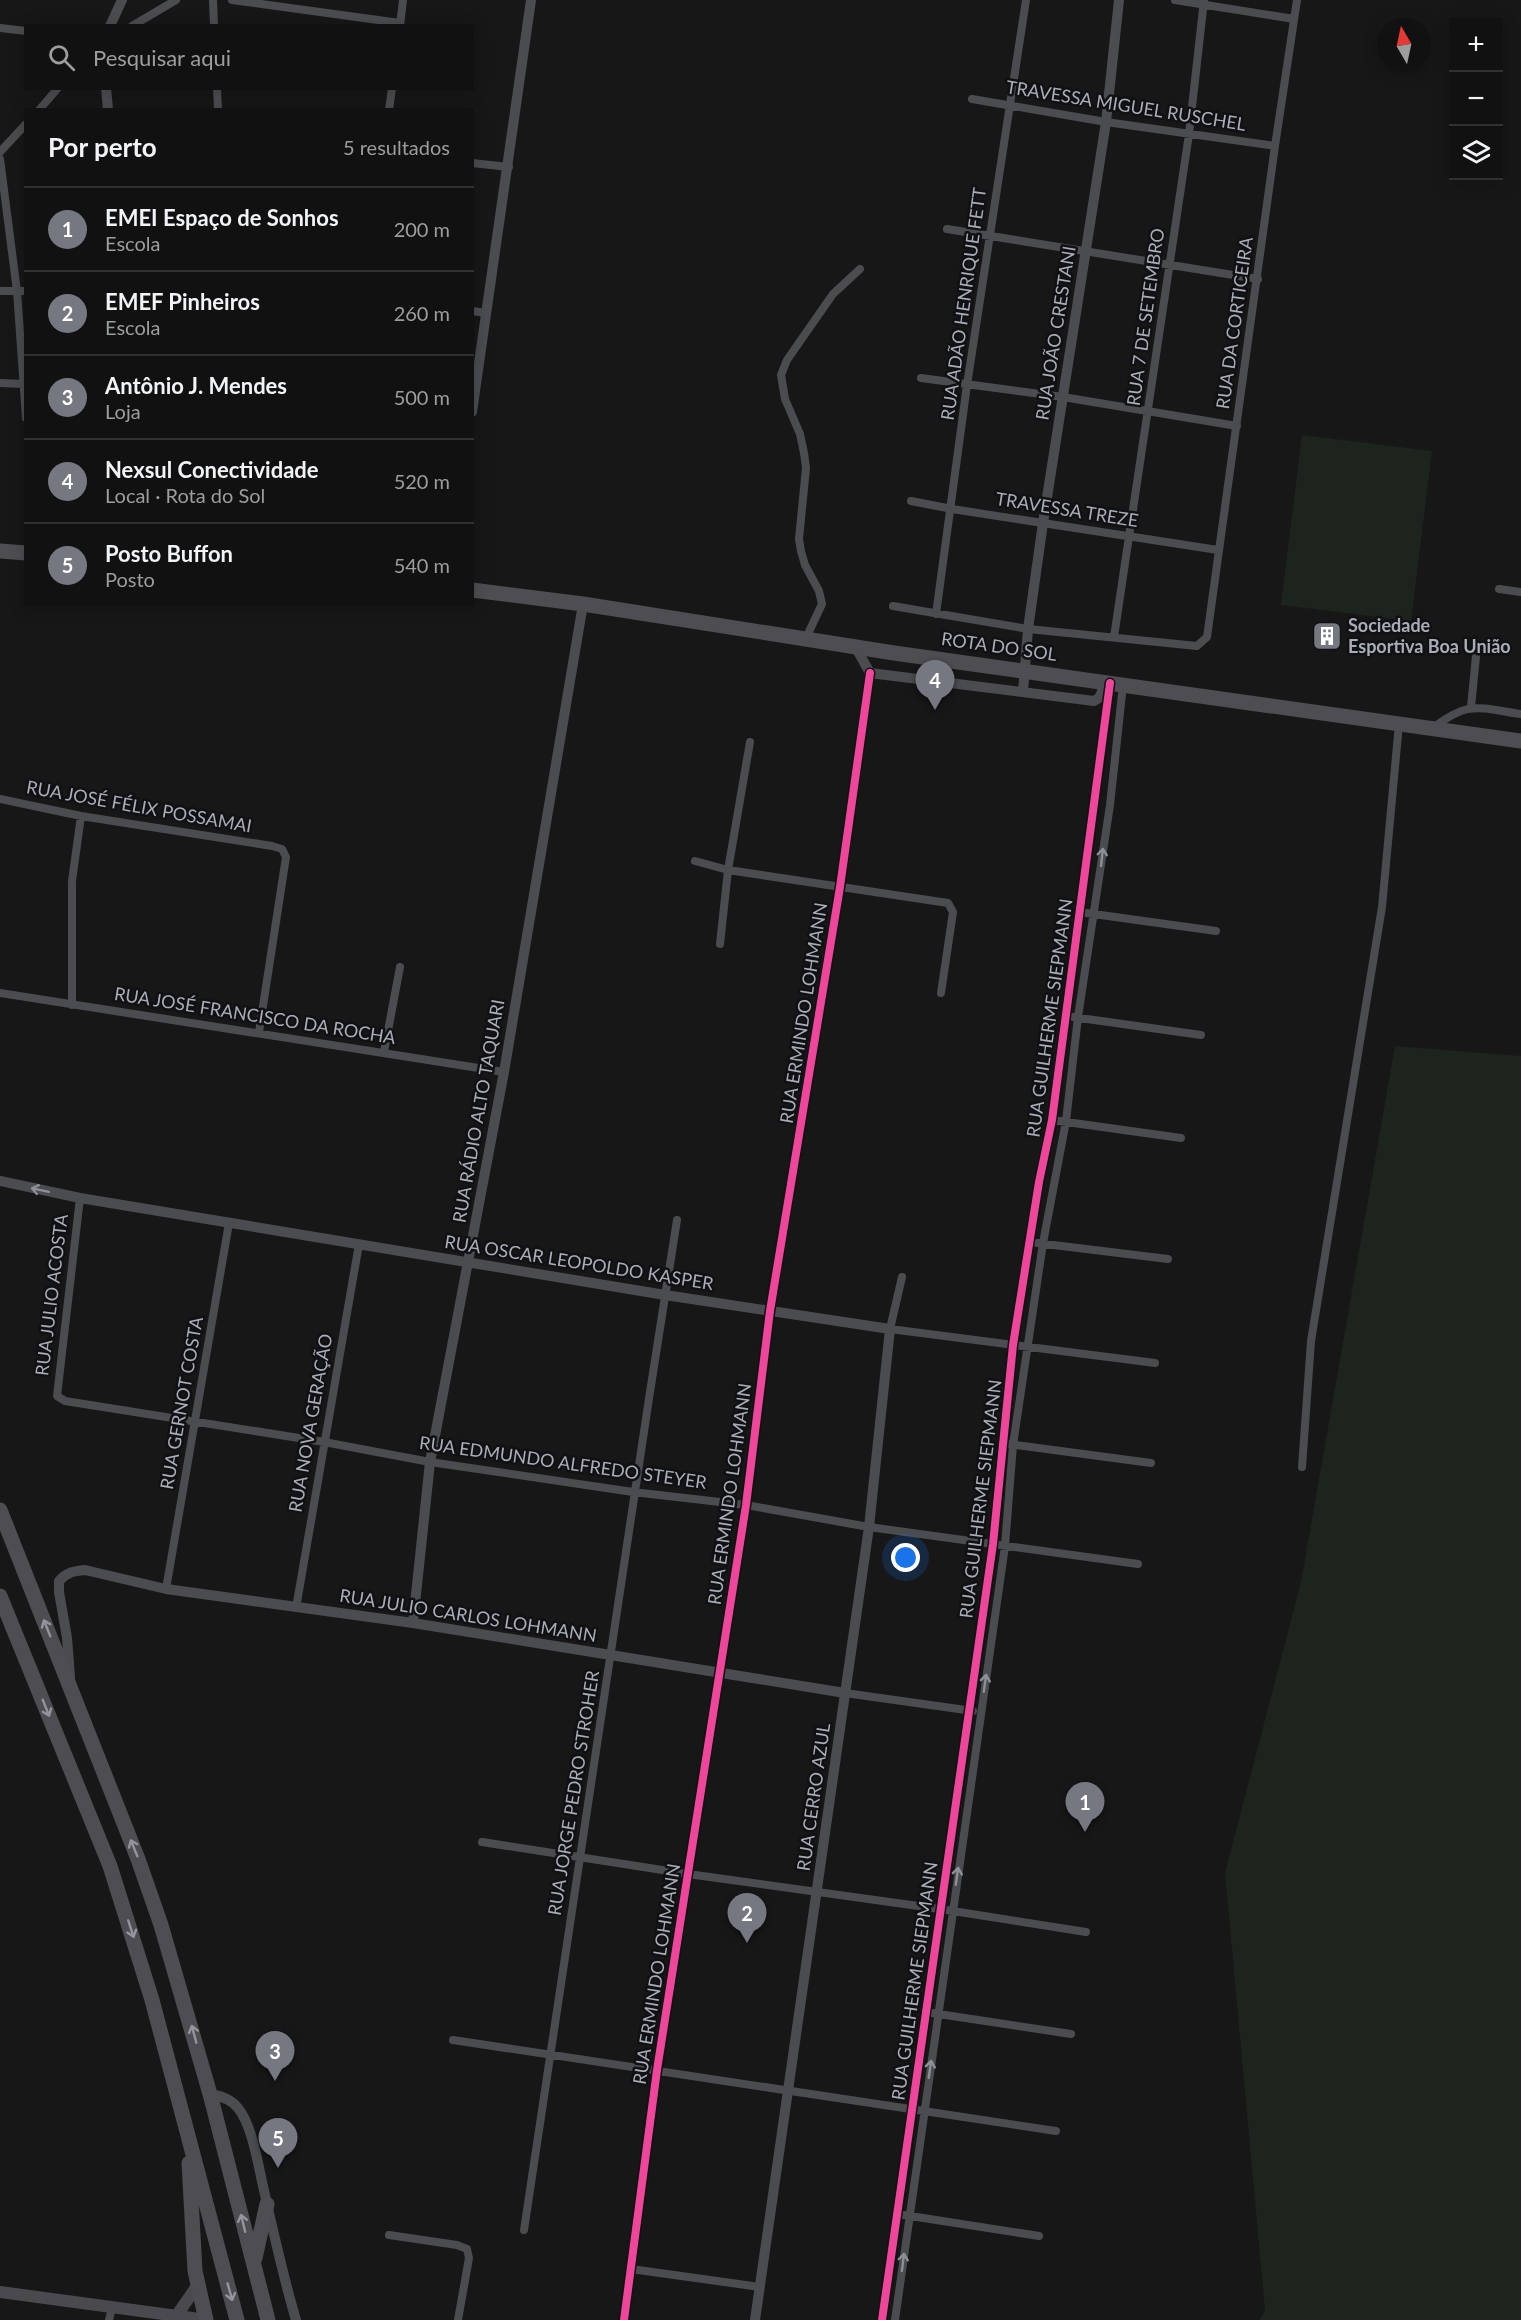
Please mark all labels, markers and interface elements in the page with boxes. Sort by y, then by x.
north arrow [1377,18,1431,72]
map controls [1449,18,1503,180]
button: + [1449,18,1503,72]
search box [24,24,474,90]
icon: search [45,41,78,74]
text: Pesquisar aqui [93,44,231,71]
button: − [1449,72,1503,126]
street label: TRAVESSA MIGUEL RUSCHEL [1005,75,1248,135]
button: layers [1449,126,1503,180]
text: Por perto [48,131,157,163]
text: 5 resultados [343,135,450,159]
street label: RUA ADÃO HENRIQUE FETT [936,186,990,422]
text: EMEI Espaço de Sonhos [105,204,339,231]
text: 1 [62,217,73,241]
text: 200 m [394,217,450,241]
street label: RUA 7 DE SETEMBRO [1122,227,1168,407]
text: Escola [105,231,160,255]
street label: RUA DA CORTICEIRA [1211,235,1257,410]
street label: RUA JOÃO CRESTANI [1030,244,1080,422]
text: EMEF Pinheiros [105,288,260,315]
text: 2 [62,301,73,325]
text: 260 m [394,301,450,325]
text: Escola [105,315,160,339]
text: Antônio J. Mendes [105,372,287,399]
text: 3 [62,385,73,409]
text: 500 m [394,385,450,409]
text: Loja [105,399,141,423]
text: Nexsul Conectividade [105,456,319,483]
text: 4 [62,469,73,493]
text: 520 m [394,469,450,493]
text: Local · Rota do Sol [105,483,265,507]
street label: TRAVESSA TREZE [994,487,1140,531]
text: Posto Buffon [105,540,233,567]
text: 5 [62,553,73,577]
text: 540 m [394,553,450,577]
text: Posto [105,567,155,591]
place label: Sociedade Esportiva Boa União [1348,614,1511,657]
building icon: Sociedade Esportiva Boa União [1311,620,1343,652]
street label: ROTA DO SOL [940,627,1058,665]
pin: 4 [916,660,954,710]
street label: RUA JOSÉ FÉLIX POSSAMAI [25,775,254,837]
one-way arrow [1097,847,1108,867]
street label: RUA GUILHERME SIEPMANN [1021,897,1077,1138]
street label: RUA ERMINDO LOHMANN [775,901,831,1125]
street label: RUA JOSÉ FRANCISCO DA ROCHA [113,982,398,1048]
street label: RUA RÁDIO ALTO TAQUARI [448,997,508,1224]
one-way arrow [31,1183,50,1195]
street label: RUA JULIO ACOSTA [30,1212,72,1377]
street label: RUA OSCAR LEOPOLDO KASPER [443,1230,716,1294]
street label: RUA GERNOT COSTA [155,1314,207,1491]
street label: RUA NOVA GERAÇÃO [284,1332,337,1514]
street label: RUA GUILHERME SIEPMANN [954,1378,1006,1620]
street label: RUA ERMINDO LOHMANN [703,1382,755,1606]
street label: RUA EDMUNDO ALFREDO STEYER [418,1431,709,1493]
your location [891,1543,920,1572]
street label: RUA JULIO CARLOS LOHMANN [338,1584,598,1646]
one-way arrow [41,1619,52,1638]
street label: RUA JORGE PEDRO STROHER [543,1668,603,1917]
one-way arrow [980,1673,991,1693]
one-way arrow [41,1699,52,1717]
street label: RUA CERRO AZUL [792,1722,834,1872]
pin: 1 [1066,1782,1104,1832]
one-way arrow [128,1840,139,1858]
street label: RUA GUILHERME SIEPMANN [886,1860,942,2101]
street label: RUA ERMINDO LOHMANN [628,1862,684,2086]
one-way arrow [952,1866,963,1886]
pin: 2 [728,1894,766,1943]
one-way arrow [126,1919,137,1938]
one-way arrow [188,2025,199,2044]
pin: 3 [256,2032,294,2081]
one-way arrow [924,2059,935,2079]
pin: 5 [258,2118,298,2168]
one-way arrow [236,2214,248,2233]
one-way arrow [897,2253,908,2272]
one-way arrow [224,2282,236,2301]

